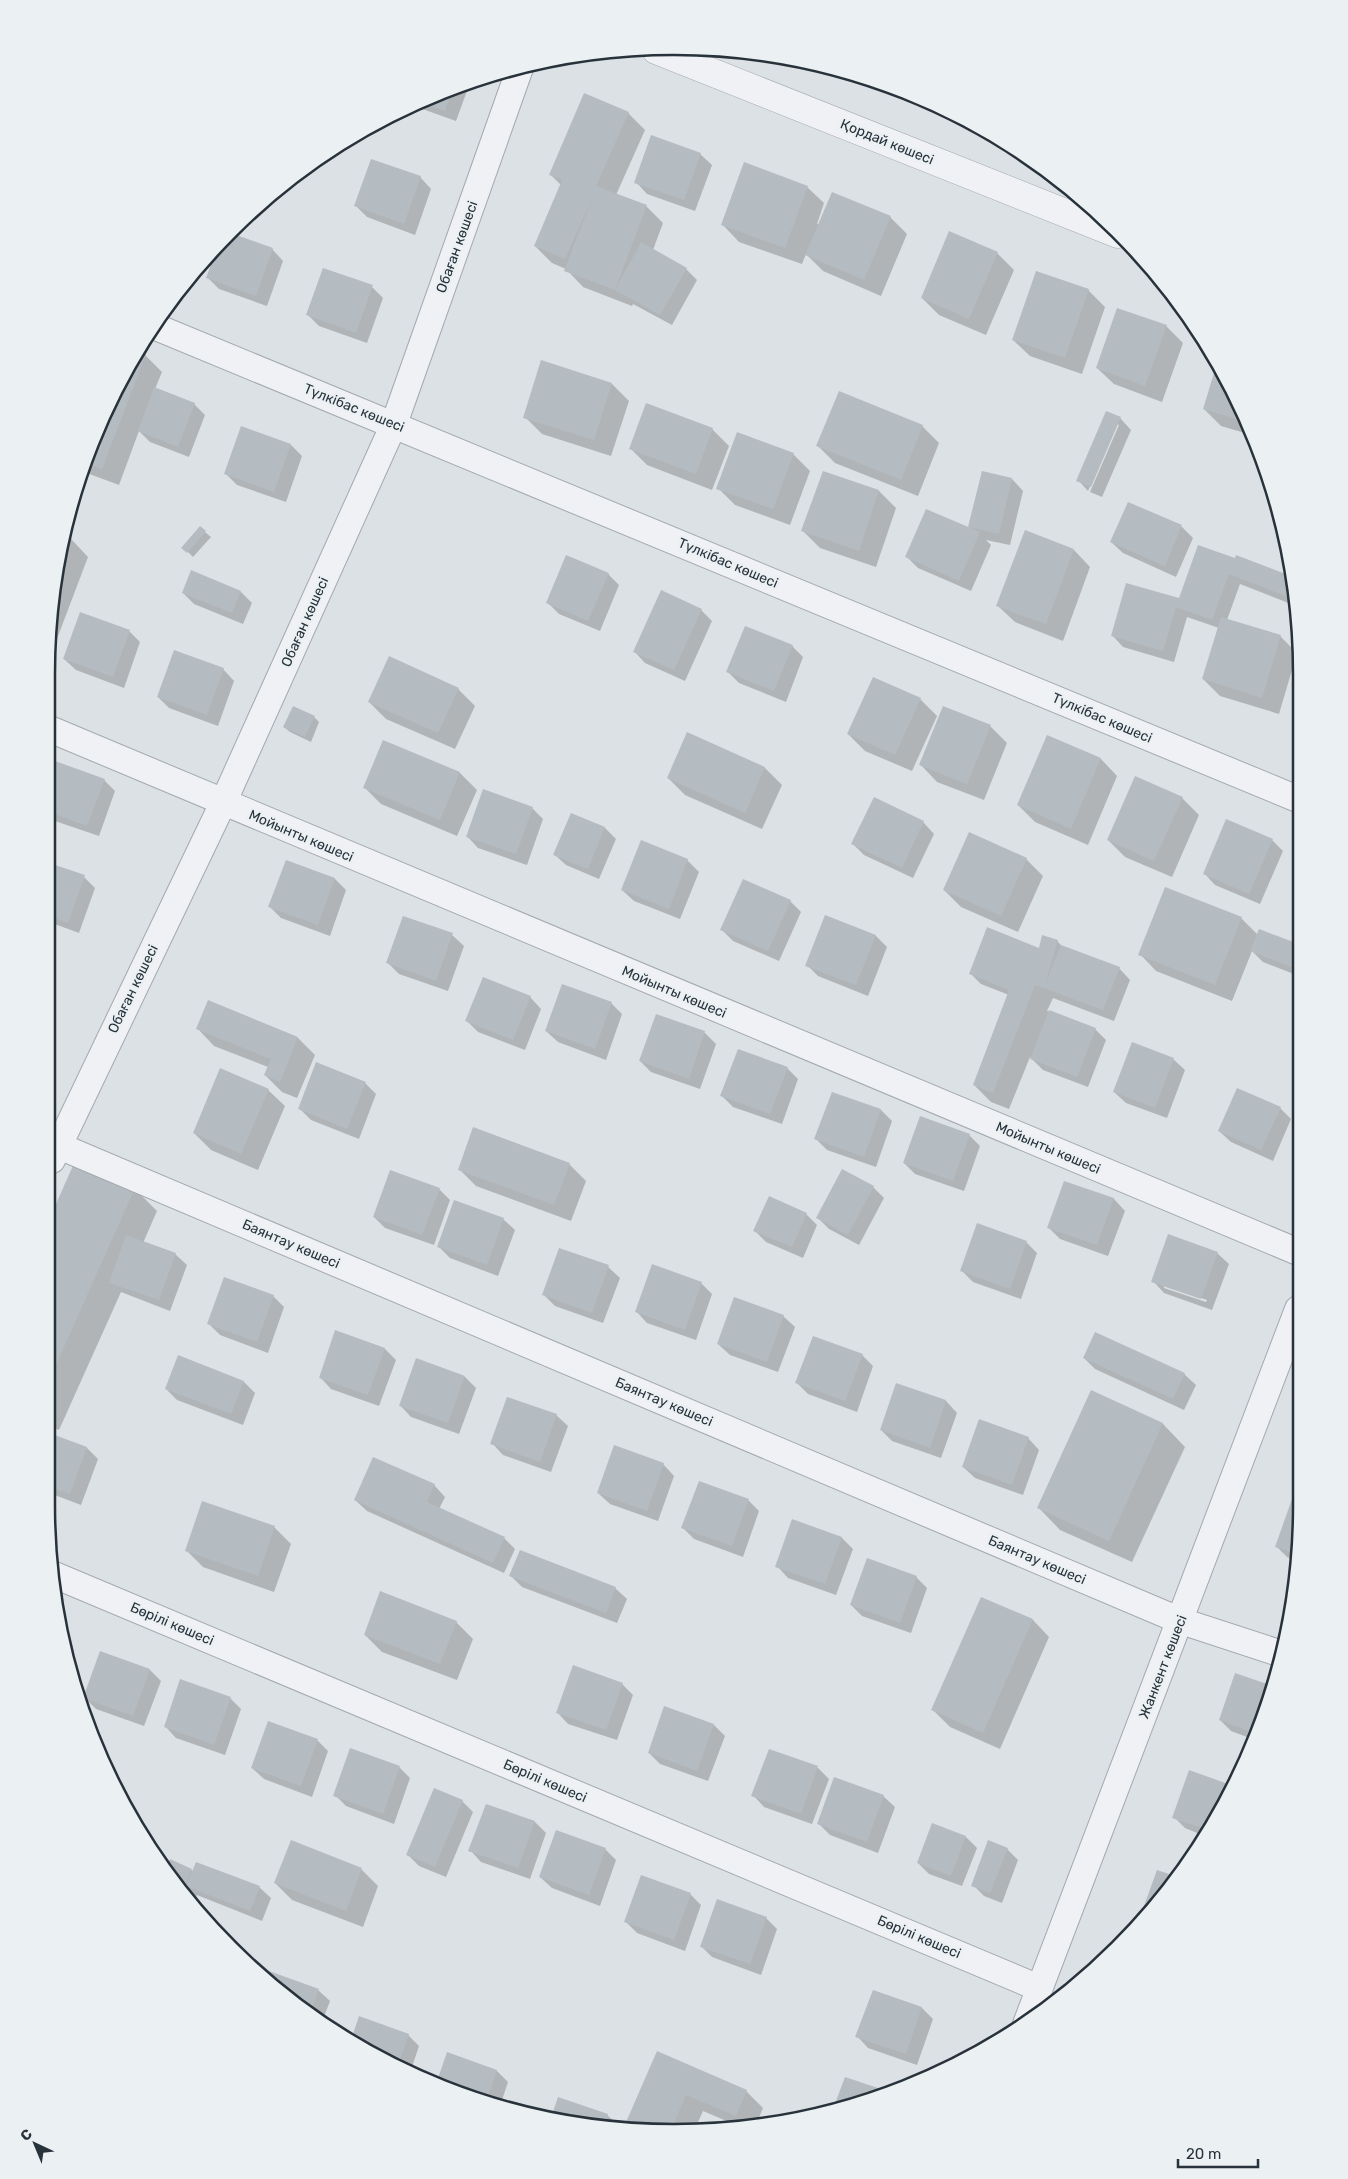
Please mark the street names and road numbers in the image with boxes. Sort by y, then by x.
street label: Қордай көшесі [838,116,936,168]
street label: Обаған көшесі [432,199,482,295]
street label: Түлкібас көшесі [301,380,407,436]
street label: Түлкібас көшесі [675,534,781,592]
street label: Обаған көшесі [278,574,332,670]
street label: Түлкібас көшесі [1049,689,1155,747]
street label: Мойынты көшесі [246,806,356,866]
street label: Обаған көшесі [104,942,162,1036]
street label: Мойынты көшесі [619,962,729,1022]
street label: Мойынты көшесі [993,1118,1103,1178]
street label: Баянтау көшесі [240,1216,342,1272]
street label: Баянтау көшесі [613,1374,715,1430]
street label: Баянтау көшесі [986,1532,1088,1588]
street label: Бөрілі көшесі [128,1599,216,1649]
street label: Жанкент көшесі [1135,1613,1191,1721]
street label: Бөрілі көшесі [501,1756,589,1806]
street label: Бөрілі көшесі [875,1912,963,1962]

